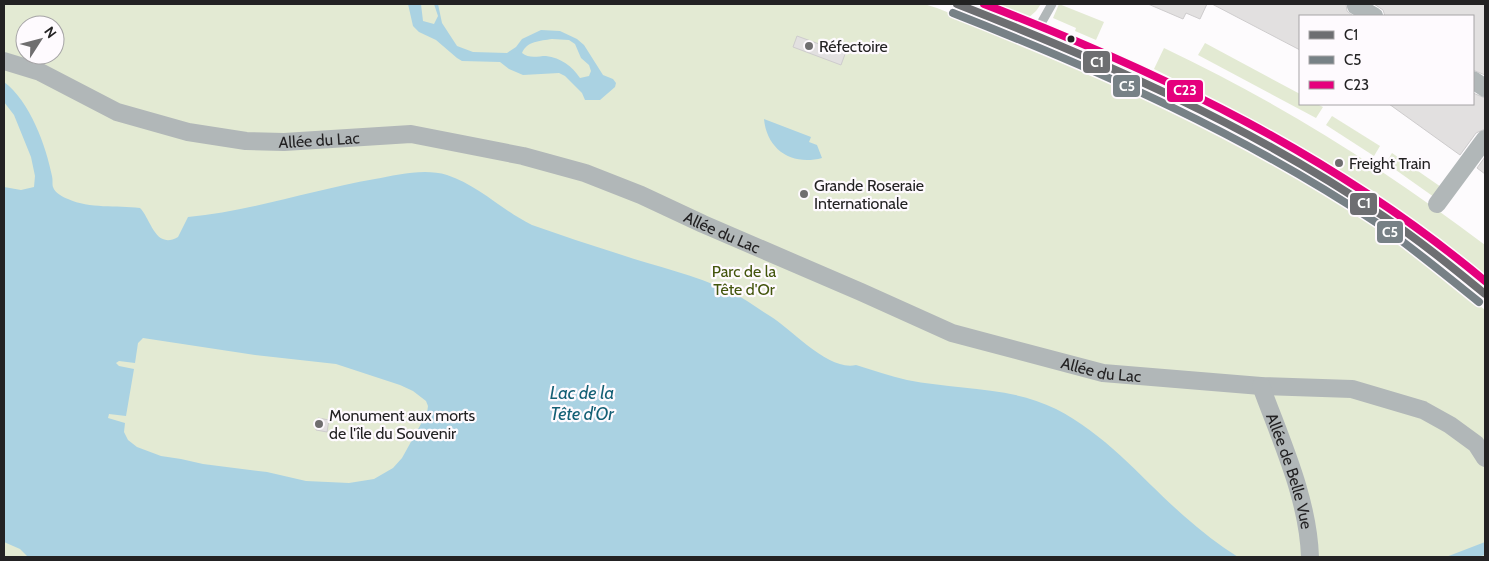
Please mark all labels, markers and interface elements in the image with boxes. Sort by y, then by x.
north arrow [15,15,65,65]
legend [1299,15,1474,105]
text: N [40,23,61,42]
text: C1 [1344,26,1358,44]
unlabelled marker [1066,34,1076,44]
place label: Réfectoire [819,37,888,56]
marker: Réfectoire [803,40,815,52]
line badge: C1 [1082,50,1111,74]
text: C5 [1344,51,1361,69]
text: C1 [1090,53,1104,71]
line badge: C5 [1112,74,1141,98]
text: C23 [1344,76,1369,94]
text: C5 [1119,77,1135,95]
line badge: C23 [1166,79,1204,103]
text: C23 [1173,81,1197,99]
street label: Allée du Lac [278,128,360,152]
place label: Freight Train [1349,154,1431,173]
marker: Freight Train [1333,157,1345,169]
place label: Grande Roseraie Internationale [814,176,924,213]
marker: Grande Roseraie Internationale [798,188,810,200]
line badge: C1 [1349,192,1378,216]
text: C1 [1357,194,1371,212]
street label: Allée du Lac [681,207,763,257]
line badge: C5 [1376,220,1404,244]
text: C5 [1382,223,1398,241]
park label: Parc de la Tête d'Or [712,262,777,299]
street label: Allée du Lac [1059,353,1142,386]
water label: Lac de la Tête d'Or [550,382,615,425]
place label: Monument aux morts de l'île du Souvenir [329,406,475,443]
street label: Allée de Belle Vue [1262,410,1316,531]
marker: Monument aux morts de l'île du Souvenir [313,418,325,430]

